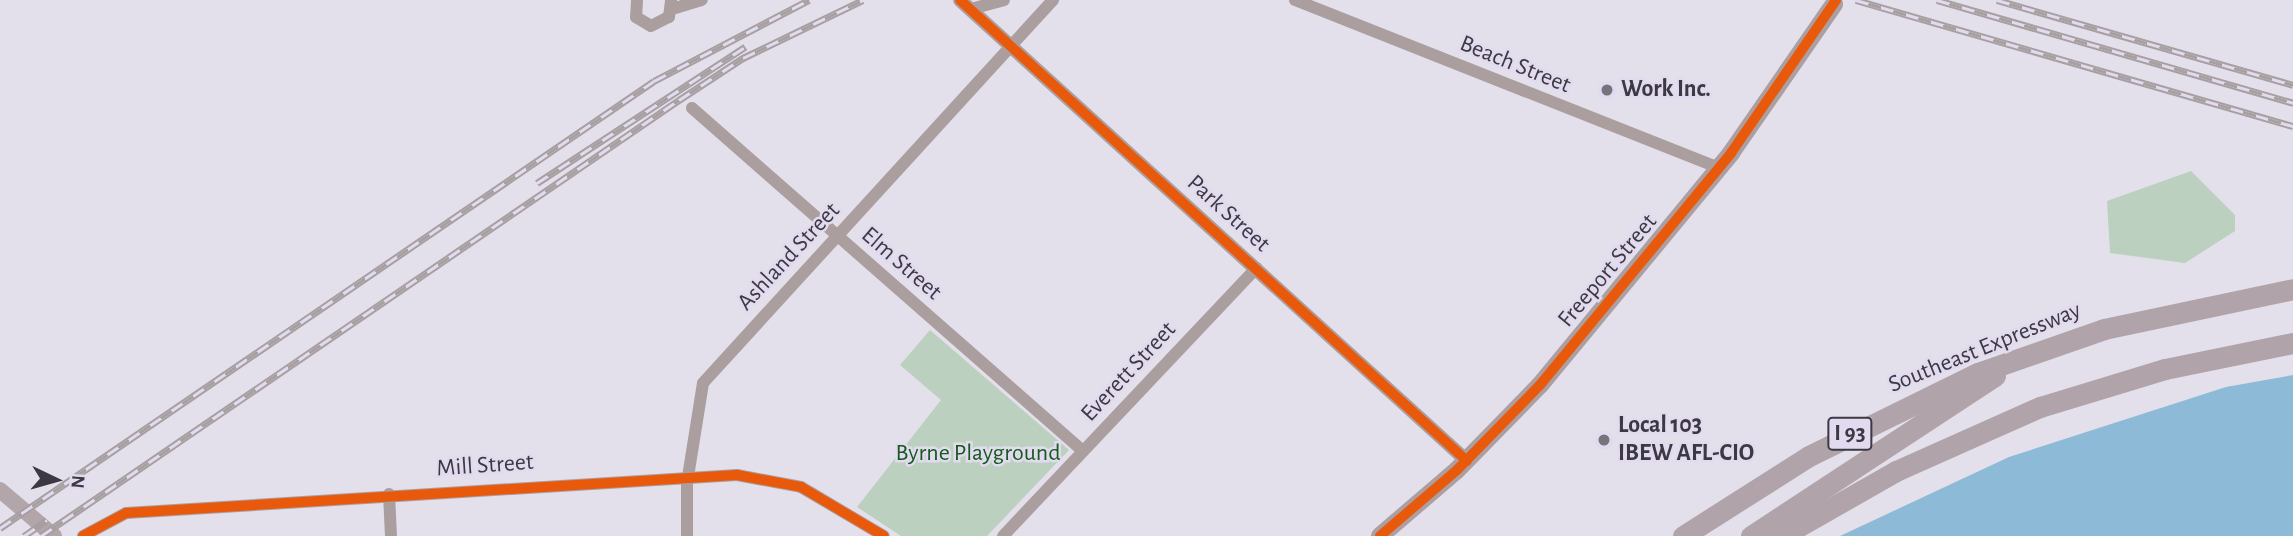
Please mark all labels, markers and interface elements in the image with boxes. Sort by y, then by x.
street label: Beach Street [1455,30,1575,100]
place label: Work Inc. [1621,76,1711,104]
marker: Work Inc. [1599,82,1615,98]
street label: Park Street [1181,169,1275,259]
street label: Ashland Street [732,197,846,317]
street label: Freeport Street [1552,209,1664,333]
street label: Elm Street [855,221,947,307]
street label: Southeast Expressway [1885,296,2085,400]
street label: Everett Street [1075,316,1183,428]
place label: Local 103 IBEW AFL-CIO [1618,412,1754,468]
road number: I 93 [1827,414,1873,454]
marker: Local 103 IBEW AFL-CIO [1596,432,1612,448]
park label: Byrne Playground [895,440,1061,468]
north arrow [21,445,91,515]
street label: Mill Street [436,448,534,484]
text: N [67,474,87,489]

